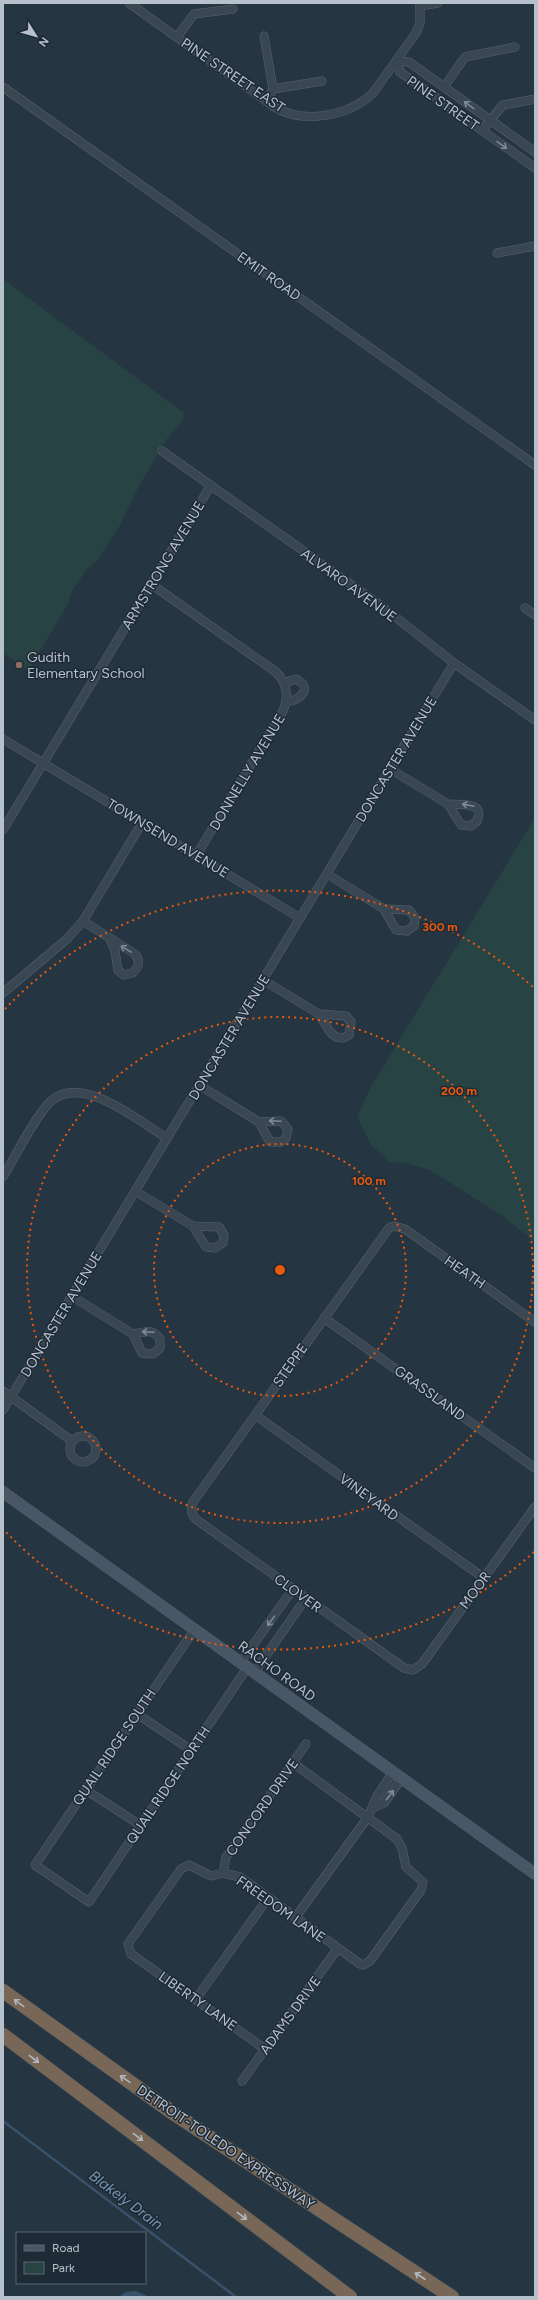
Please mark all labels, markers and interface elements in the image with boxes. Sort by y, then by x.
north arrow [16,16,56,56]
text: N [36,34,51,49]
street label: PINE STREET EAST [178,34,288,117]
street label: PINE STREET [403,72,482,135]
one-way arrow [464,101,475,109]
one-way arrow [497,141,508,149]
street label: EMIT ROAD [234,248,304,305]
street label: ARMSTRONG AVENUE [118,498,209,633]
street label: ALVARO AVENUE [297,545,400,626]
place label: Gudith Elementary School [27,649,145,682]
marker: Gudith Elementary School [14,660,24,670]
street label: DONCASTER AVENUE [352,693,441,825]
street label: DONNELLY AVENUE [206,711,289,833]
street label: TOWNSEND AVENUE [104,795,232,882]
one-way arrow [461,801,474,809]
text: 300 m [422,920,458,934]
one-way arrow [120,945,132,953]
street label: DONCASTER AVENUE [185,971,274,1103]
text: 200 m [441,1084,477,1098]
one-way arrow [269,1118,282,1125]
text: 100 m [352,1174,386,1188]
street label: DONCASTER AVENUE [17,1248,106,1380]
street label: HEATH [441,1252,489,1293]
centre of rings [273,1263,287,1277]
one-way arrow [141,1329,154,1336]
street label: STEPPE [269,1340,311,1390]
street label: GRASSLAND [391,1362,468,1425]
street label: VINEYARD [336,1470,402,1525]
street label: MOOR [456,1568,495,1612]
street label: CLOVER [271,1570,325,1616]
one-way arrow [266,1615,275,1626]
street label: RACHO ROAD [235,1638,319,1705]
street label: QUAIL RIDGE SOUTH [69,1686,160,1809]
street label: QUAIL RIDGE NORTH [123,1723,214,1847]
street label: CONCORD DRIVE [223,1755,302,1859]
one-way arrow [386,1790,394,1801]
street label: FREEDOM LANE [233,1872,328,1946]
street label: LIBERTY LANE [155,1968,240,2035]
street label: ADAMS DRIVE [256,1973,325,2058]
one-way arrow [14,1999,25,2007]
one-way arrow [29,2055,40,2063]
one-way arrow [120,2075,131,2083]
street label: DETROIT-TOLEDO EXPRESSWAY [134,2081,318,2214]
one-way arrow [132,2133,143,2141]
water label: Blakely Drain [86,2166,166,2234]
one-way arrow [236,2211,247,2220]
legend [16,2232,146,2284]
text: Road [52,2241,80,2255]
text: Park [52,2261,75,2275]
one-way arrow [414,2271,426,2279]

